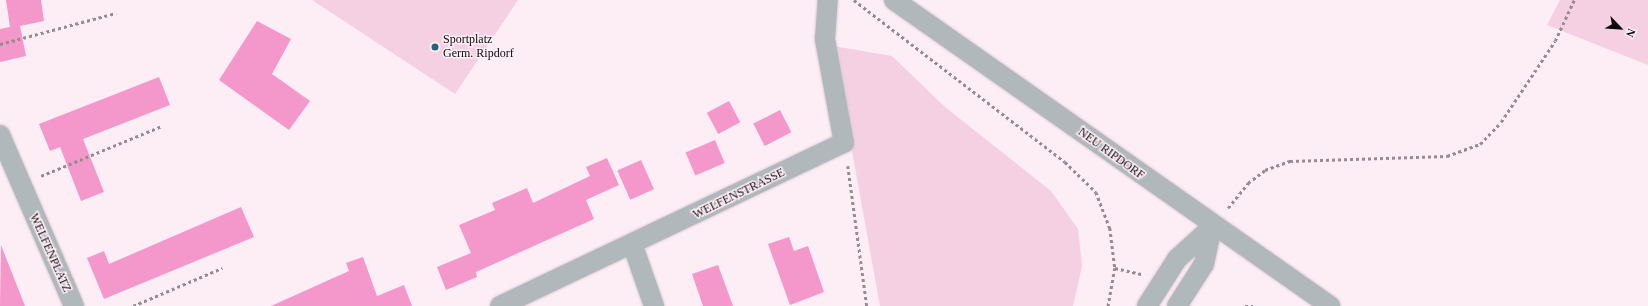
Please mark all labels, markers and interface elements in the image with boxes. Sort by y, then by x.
north arrow [1600,8,1640,48]
text: N [1624,27,1638,39]
place label: Sportplatz Germ. Ripdorf [443,33,514,61]
marker: Sportplatz Germ. Ripdorf [430,42,440,52]
street label: NEU RIPDORF [1075,125,1147,183]
street label: WELFENSTRASSE [691,166,787,222]
street label: WELFENPLATZ [26,211,74,295]

